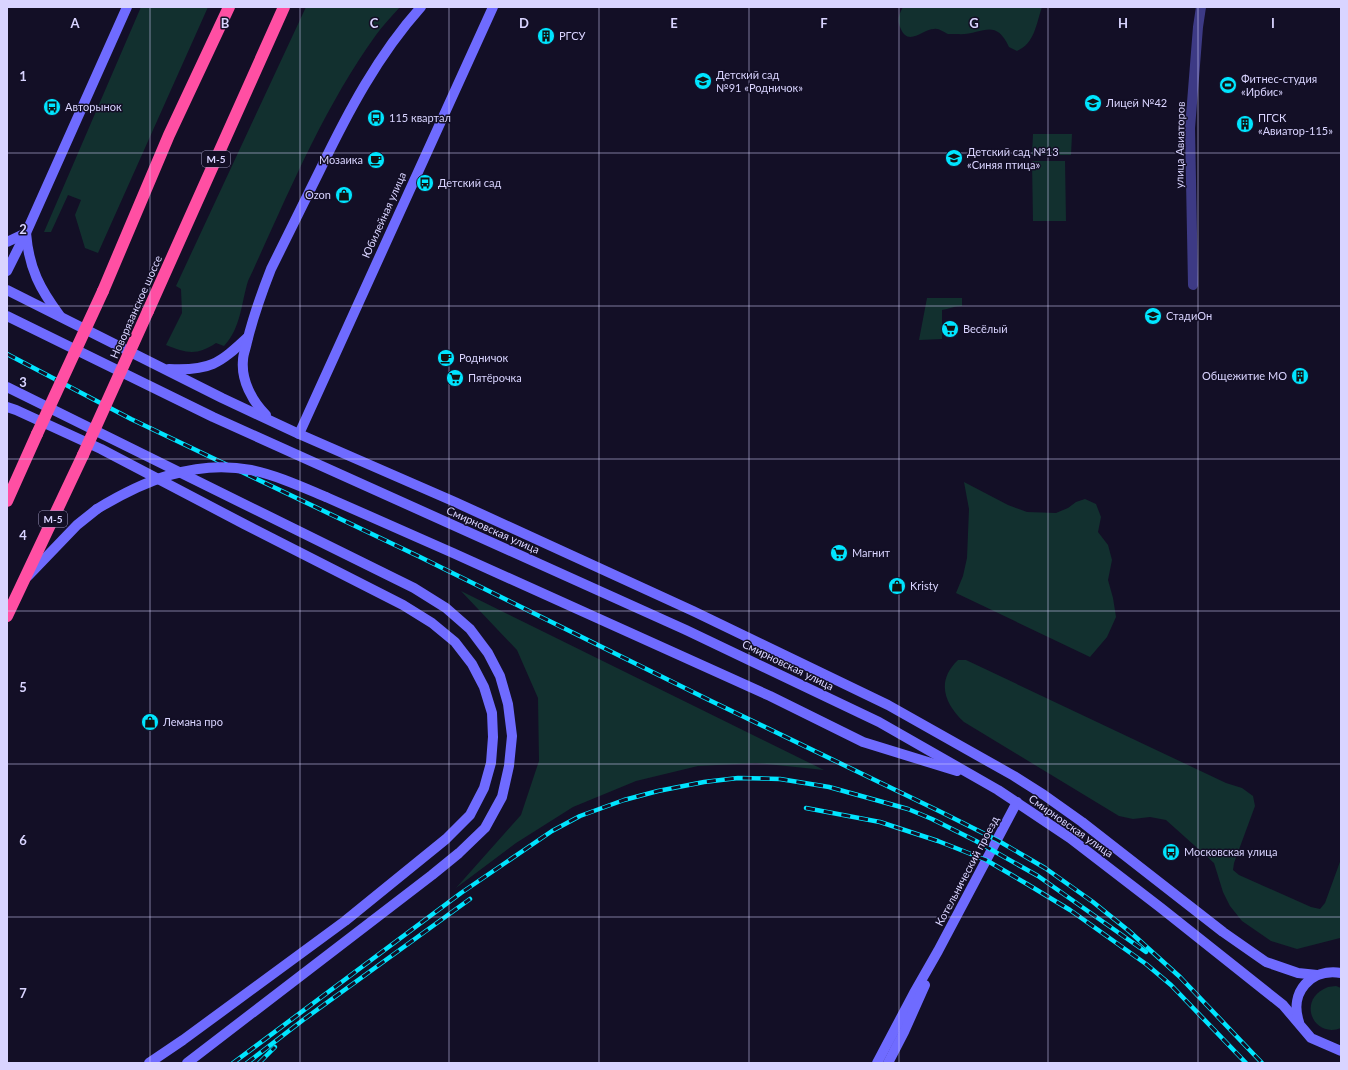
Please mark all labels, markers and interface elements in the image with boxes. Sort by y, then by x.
text: A [69,15,80,31]
text: B [221,15,230,31]
text: C [370,15,379,31]
text: D [519,15,529,31]
text: E [670,15,678,31]
text: F [820,15,828,31]
text: G [969,15,979,31]
text: H [1118,15,1128,31]
text: I [1271,15,1275,31]
building icon: РГСУ [536,26,556,46]
place label: РГСУ [559,29,585,42]
text: 1 [19,68,27,84]
place label: Детский сад №91 «Родничок» [716,68,803,94]
school or university icon: Детский сад №91 «Родничок» [693,71,713,91]
place label: Фитнес-студия «Ирбис» [1241,72,1317,98]
sports icon: Фитнес-студия «Ирбис» [1218,75,1238,95]
school or university icon: Лицей №42 [1083,93,1103,113]
place label: Лицей №42 [1105,96,1167,109]
bus stop icon: Авторынок [42,97,62,117]
place label: Авторынок [65,100,122,113]
street label: улица Авиаторов [1172,101,1187,189]
bus stop icon: 115 квартал [366,108,386,128]
place label: 115 квартал [389,111,451,124]
place label: ПГСК «Авиатор-115» [1258,111,1333,137]
building icon: ПГСК «Авиатор-115» [1235,114,1255,134]
place label: Детский сад №13 «Синяя птица» [967,145,1059,171]
school or university icon: Детский сад №13 «Синяя птица» [944,148,964,168]
cafe icon: Мозаика [366,150,386,170]
road number: М-5 [202,151,230,167]
place label: Мозаика [319,153,363,166]
street label: Юбилейная улица [359,170,408,260]
bus stop icon: Детский сад [415,173,435,193]
place label: Детский сад [438,176,502,189]
shop icon: Ozon [334,185,354,205]
place label: Ozon [305,188,331,201]
text: 2 [19,221,27,237]
street label: Новорязанское шоссе [107,253,164,360]
school or university icon: СтадиОн [1143,306,1163,326]
place label: СтадиОн [1166,309,1212,322]
supermarket icon: Весёлый [940,319,960,339]
place label: Весёлый [963,322,1008,335]
cafe icon: Родничок [436,348,456,368]
place label: Родничок [459,351,509,364]
building icon: Общежитие МО [1290,366,1310,386]
supermarket icon: Пятёрочка [445,368,465,388]
place label: Общежитие МО [1202,369,1287,382]
place label: Пятёрочка [468,371,522,384]
text: 3 [19,374,27,390]
street label: Смирновская улица [445,503,542,556]
road number: М-5 [39,511,67,527]
text: 4 [19,527,27,543]
supermarket icon: Магнит [829,543,849,563]
place label: Магнит [852,546,891,559]
shop icon: Kristy [887,576,907,596]
place label: Kristy [910,579,939,592]
street label: Смирновская улица [740,637,836,692]
text: 5 [19,679,27,695]
shop icon: Лемана про [140,712,160,732]
place label: Лемана про [162,715,223,728]
street label: Смирновская улица [1027,792,1116,860]
street label: Котельнический проезд [932,814,1001,928]
text: 6 [19,832,27,848]
bus stop icon: Московская улица [1161,842,1181,862]
place label: Московская улица [1184,845,1277,858]
text: 7 [19,985,27,1001]

